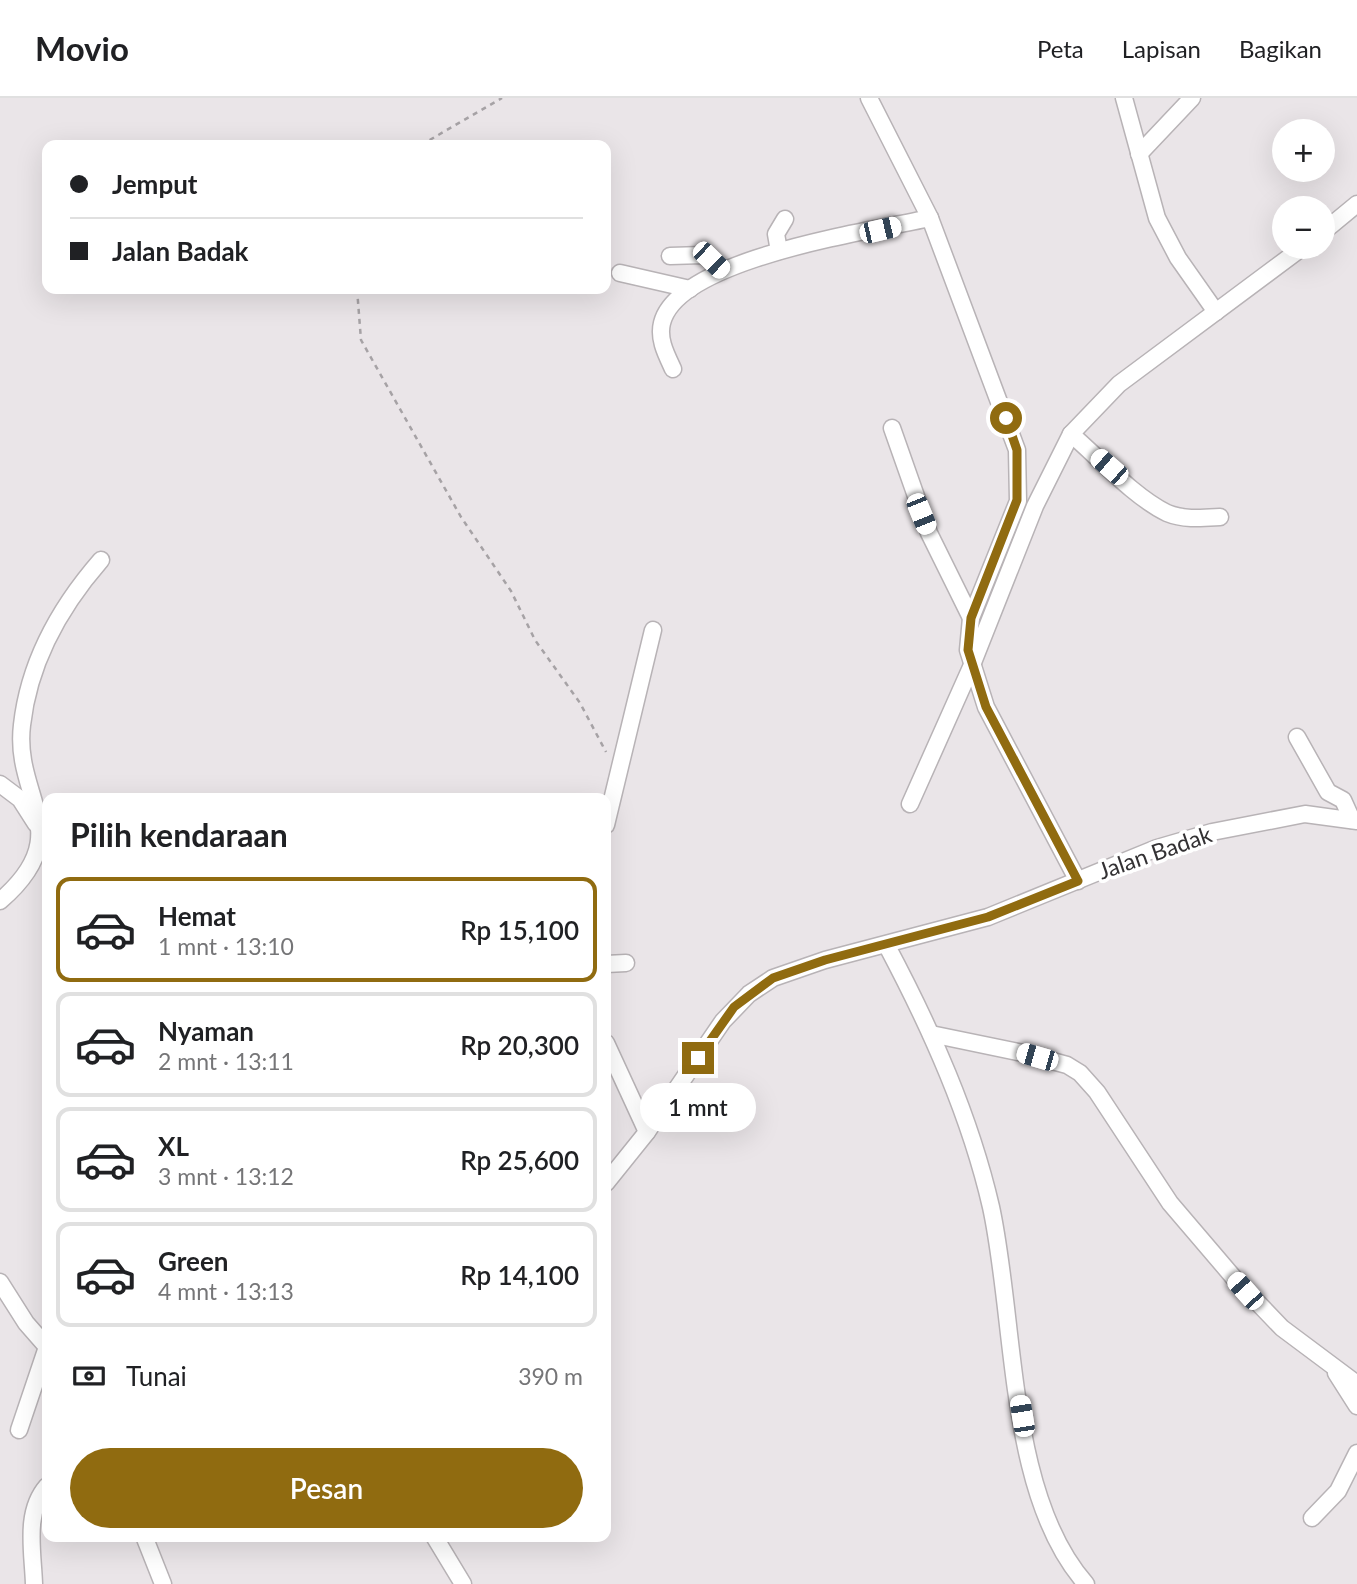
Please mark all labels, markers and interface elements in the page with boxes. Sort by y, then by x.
text: Movio [35,28,129,68]
text: Peta [1037,34,1084,63]
text: Lapisan [1122,34,1201,63]
text: Bagikan [1239,34,1322,63]
map controls [1272,119,1335,259]
button: + [1272,119,1335,182]
text: Jemput [112,168,198,200]
button: − [1272,196,1335,259]
car [858,215,903,245]
text: Jalan Badak [112,235,249,267]
car [689,238,734,282]
route start [990,402,1022,434]
car [1087,445,1132,489]
car [904,491,939,537]
text: Pilih kendaraan [70,815,288,854]
street label: Jalan Badak [1094,819,1215,885]
icon: car [74,898,137,961]
text: Hemat [158,900,236,932]
text: Rp 15,100 [460,914,579,946]
text: 1 mnt · 13:10 [158,932,294,960]
icon: car [74,1013,137,1076]
text: Nyaman [158,1015,254,1047]
text: Rp 20,300 [460,1029,579,1061]
car [1014,1041,1061,1073]
route end [682,1042,714,1074]
text: 2 mnt · 13:11 [158,1047,294,1075]
callout: 1 mnt [640,1082,756,1132]
text: 1 mnt [668,1093,728,1121]
icon: car [74,1128,137,1191]
text: XL [158,1130,189,1162]
text: Rp 25,600 [460,1144,579,1176]
text: 3 mnt · 13:12 [158,1162,294,1190]
icon: car [74,1243,137,1306]
text: Green [158,1245,228,1277]
text: Rp 14,100 [460,1259,579,1291]
car [1224,1268,1267,1314]
text: 4 mnt · 13:13 [158,1277,294,1305]
icon: cash [70,1357,108,1395]
text: Tunai [126,1360,187,1392]
text: 390 m [518,1362,583,1390]
car [1009,1394,1036,1438]
button: Pesan [70,1448,583,1528]

